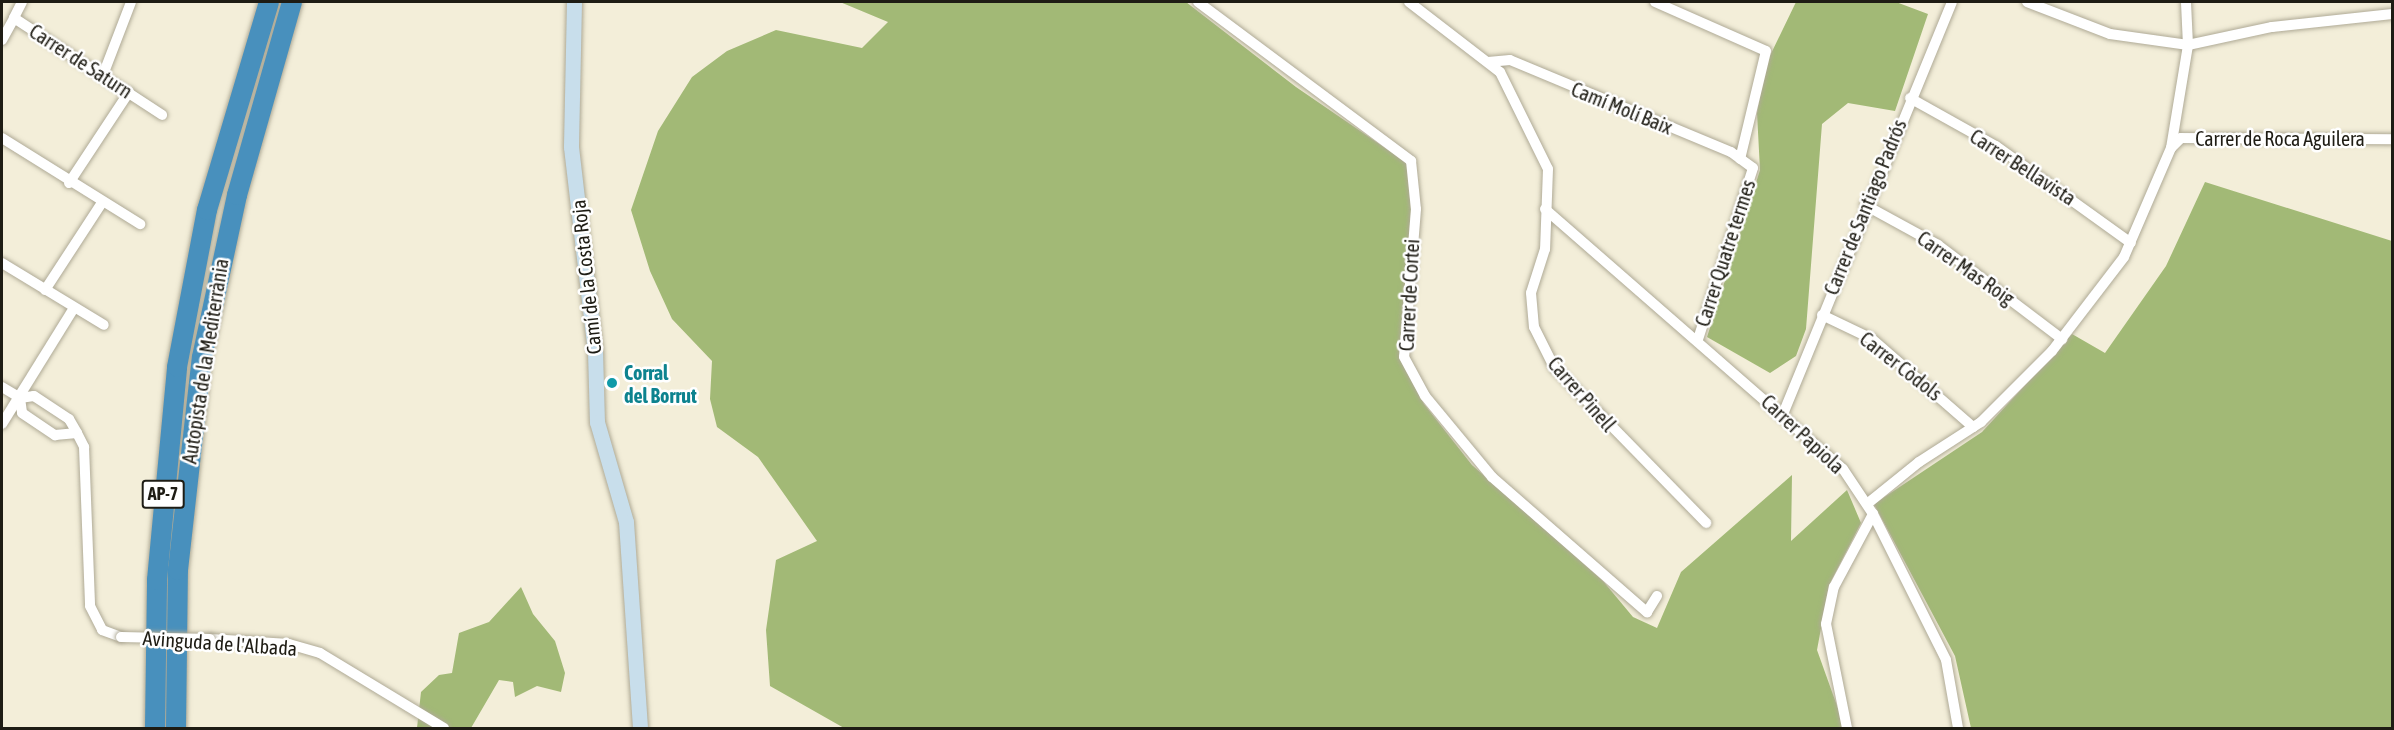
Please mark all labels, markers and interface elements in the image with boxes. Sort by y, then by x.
street label: Carrer de Saturn [25,19,137,103]
street label: Camí Molí Baix [1568,77,1676,139]
street label: Carrer de Santiago Padrós [1819,116,1911,298]
street label: Carrer Bellavista [1966,124,2080,210]
street label: Carrer de Roca Aguilera [2195,126,2365,150]
street label: Carrer Quatre termes [1690,177,1760,329]
street label: Camí de la Costa Roja [566,199,606,355]
street label: Carrer Mas Roig [1913,226,2019,310]
street label: Carrer de Cortei [1394,238,1424,352]
street label: Autopista de la Mediterrània [177,257,233,465]
street label: Carrer Còdols [1855,327,1947,405]
street label: Carrer Pinell [1543,352,1621,436]
place label: Corral del Borrut [624,360,697,407]
marker: Corral del Borrut [605,376,619,390]
street label: Carrer Papiola [1757,390,1849,478]
road number: AP-7 [140,479,186,509]
street label: Avinguda de l'Albada [142,626,298,660]

